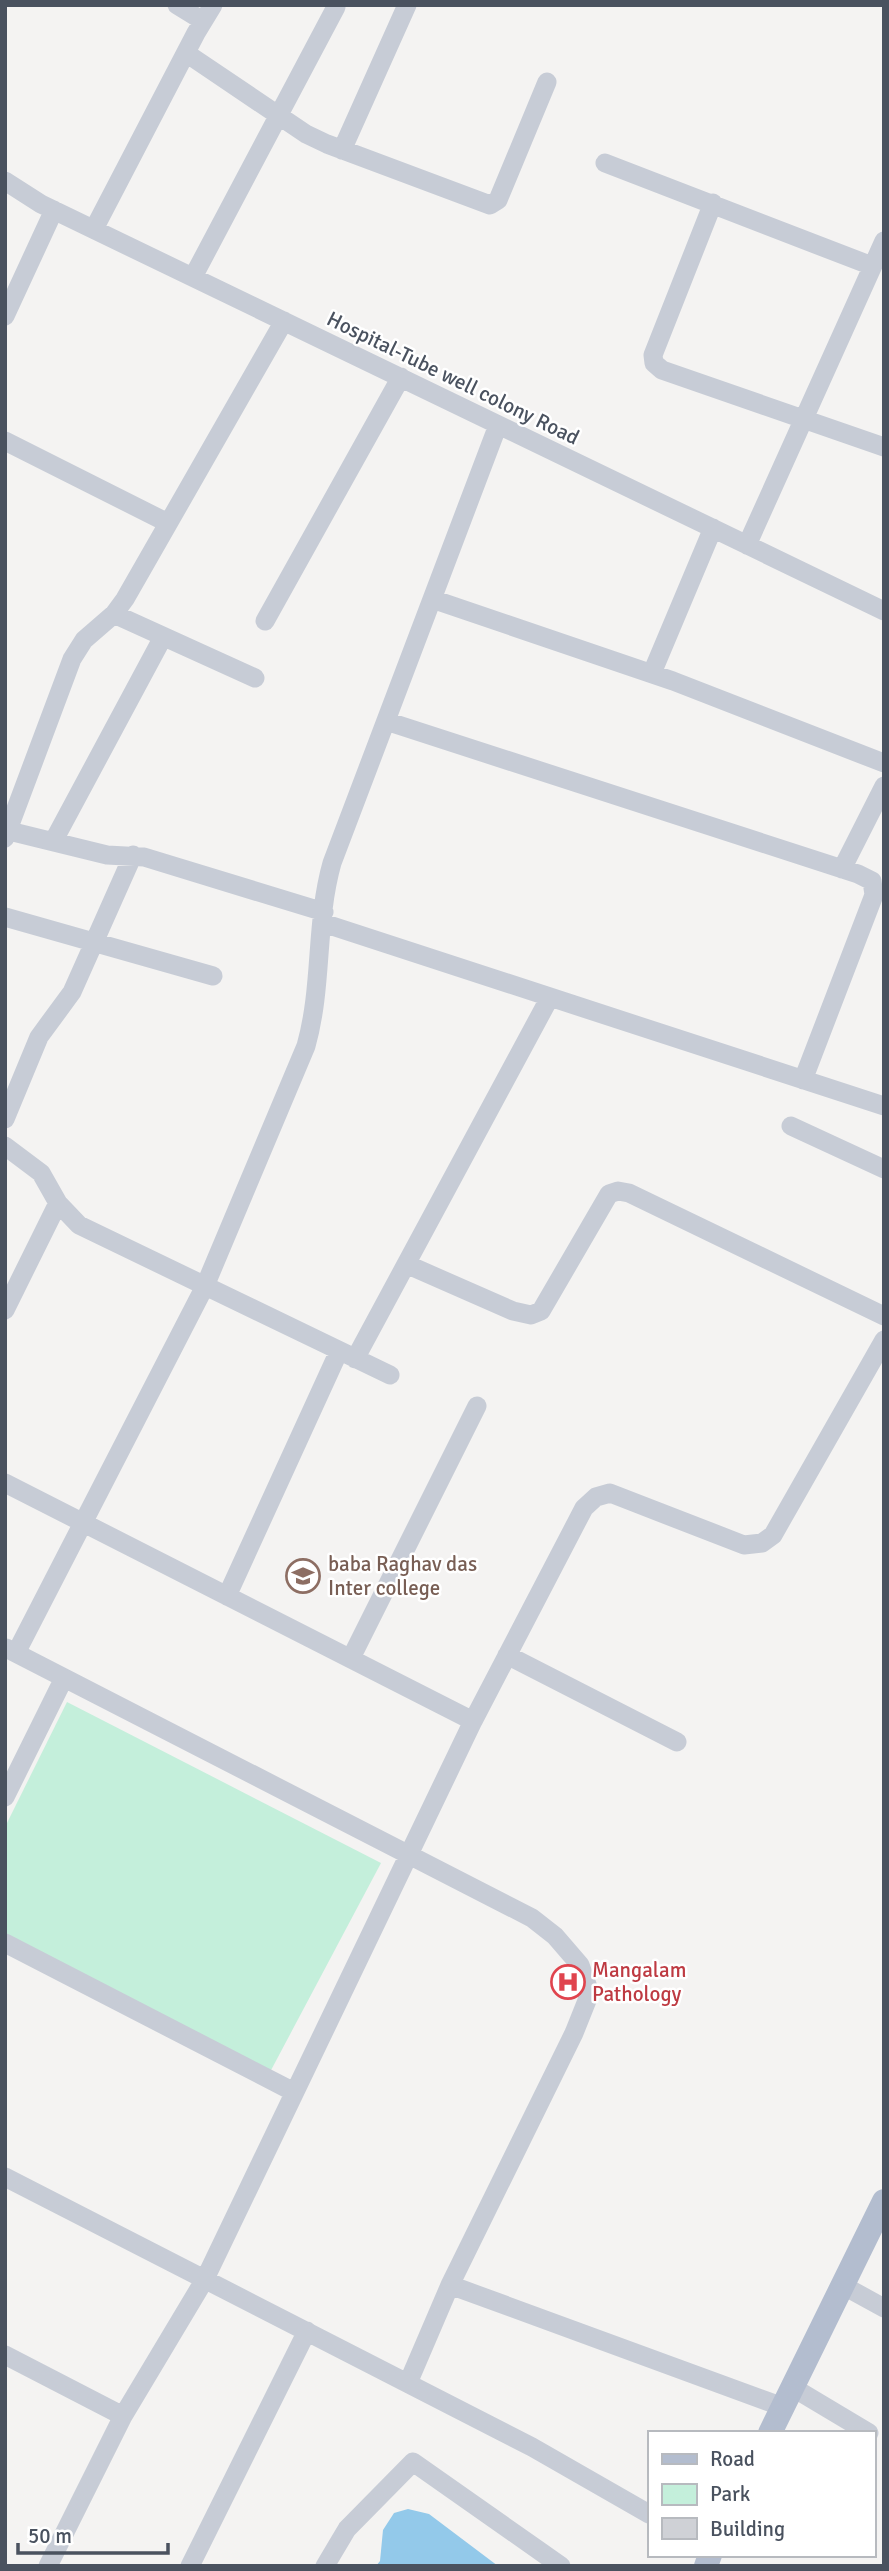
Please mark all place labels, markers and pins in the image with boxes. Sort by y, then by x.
place label: baba Raghav das Inter college [328,1551,477,1601]
school or university icon: baba Raghav das Inter college [284,1557,322,1595]
place label: Mangalam Pathology [592,1957,686,2007]
hospital icon: Mangalam Pathology [549,1963,587,2001]

